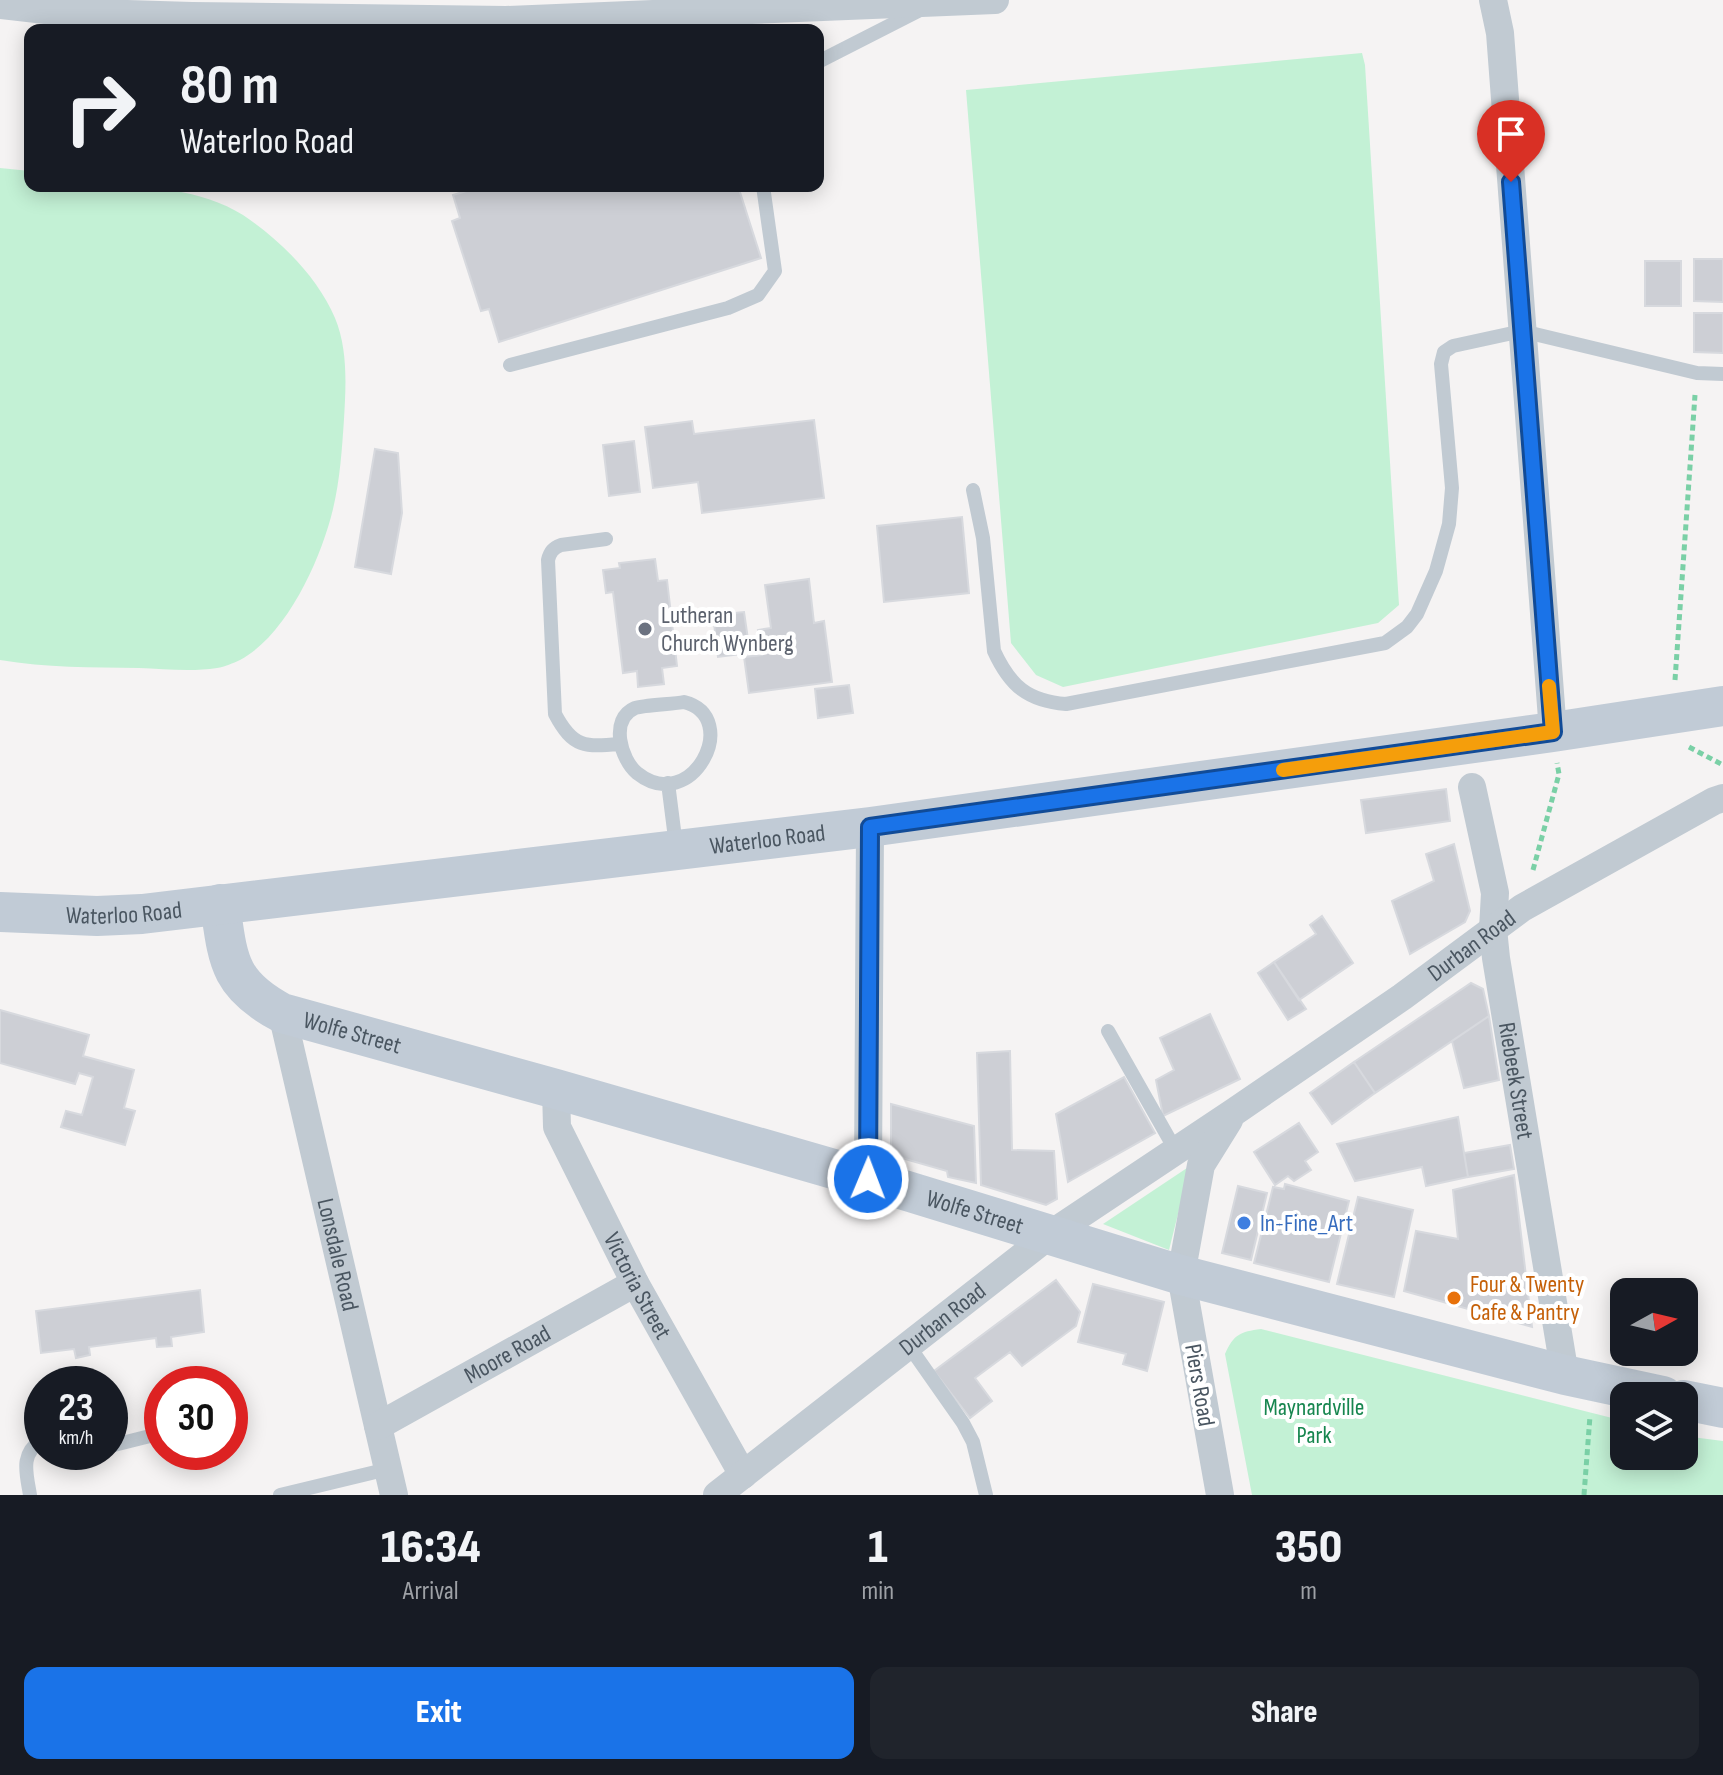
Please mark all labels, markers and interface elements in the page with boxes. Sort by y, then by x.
text: 80 m [180,53,279,120]
icon: right [48,56,152,160]
pin [1477,100,1545,182]
icon: arrive [1489,112,1533,156]
text: Waterloo Road [180,121,354,164]
place label: Lutheran Church Wynberg [661,601,794,658]
marker: Lutheran Church Wynberg [636,620,654,638]
street label: Waterloo Road [708,818,827,861]
street label: Waterloo Road [65,895,183,931]
street label: Durban Road [1422,904,1521,988]
street label: Wolfe Street [300,1006,404,1060]
street label: Riebeek Street [1492,1020,1540,1141]
position arrow [826,1137,910,1221]
street label: Wolfe Street [923,1184,1027,1241]
street label: Lonsdale Road [311,1196,365,1314]
place label: In-Fine_Art [1260,1209,1353,1238]
marker: In-Fine_Art [1235,1214,1253,1232]
street label: Victoria Street [597,1228,678,1344]
place label: Four & Twenty Cafe & Pantry [1470,1270,1584,1327]
street label: Durban Road [894,1276,992,1362]
north arrow [1610,1278,1698,1366]
map controls [1610,1278,1698,1470]
marker: Four & Twenty Cafe & Pantry [1445,1289,1463,1307]
street label: Moore Road [459,1319,556,1390]
street label: Piers Road [1178,1342,1221,1429]
speed limit sign: 30 [144,1366,248,1470]
button: layers [1610,1382,1698,1470]
text: 23 [58,1384,94,1432]
park label: Maynardville Park [1264,1393,1364,1450]
text: km/h [59,1426,93,1450]
text: 16:34 [381,1519,481,1576]
text: 1 [868,1519,888,1576]
text: 350 [1275,1519,1342,1576]
text: Arrival [403,1576,459,1607]
text: min [861,1576,894,1607]
text: m [1300,1576,1317,1607]
button: Exit [24,1667,854,1759]
button: Share [870,1667,1699,1759]

